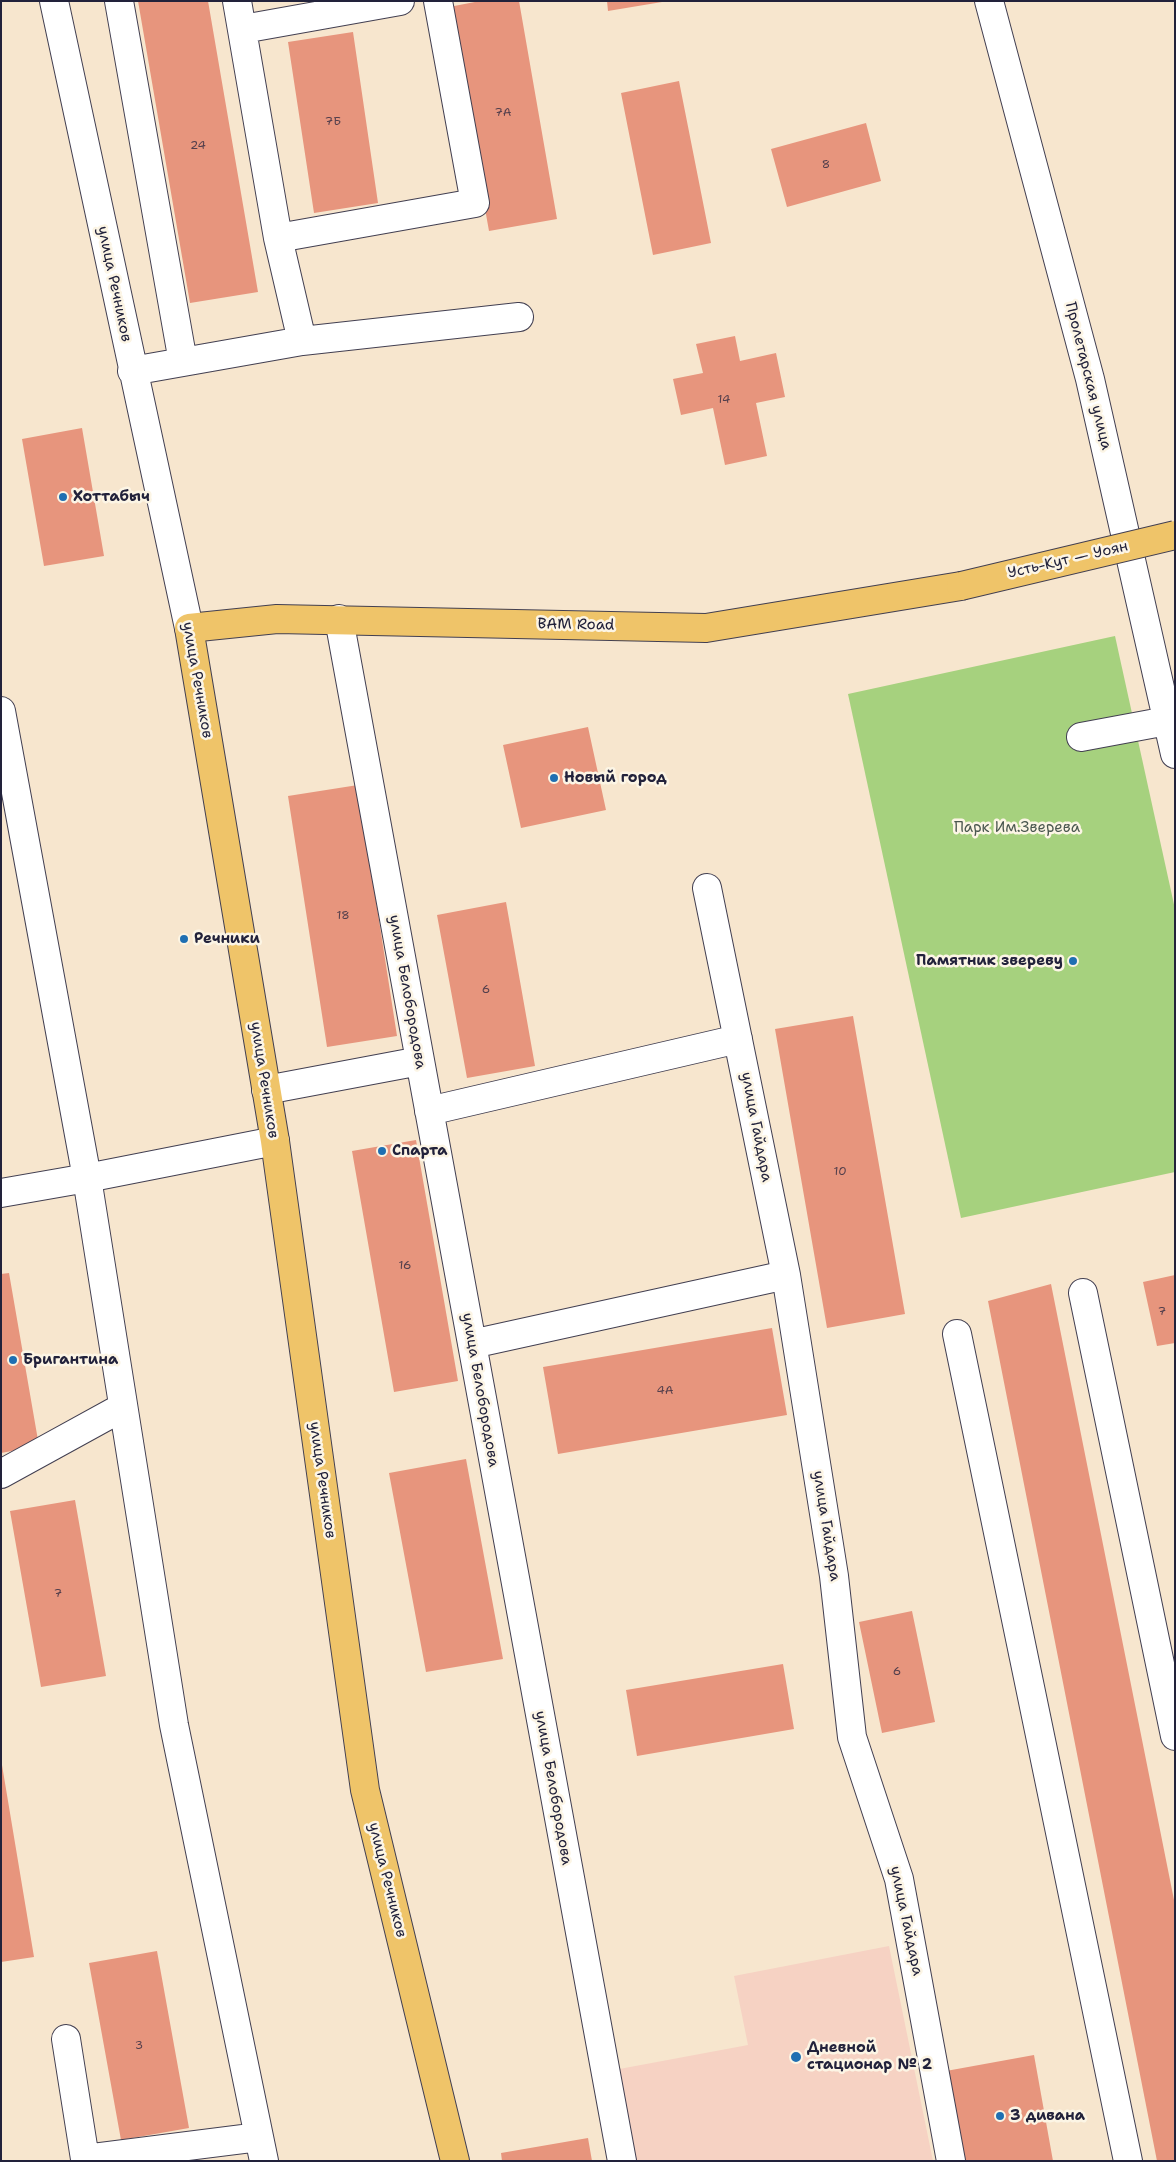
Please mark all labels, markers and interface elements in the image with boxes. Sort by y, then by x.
house number: 7А [494,106,512,120]
house number: 7Б [325,115,341,129]
house number: 24 [190,139,206,153]
house number: 8 [822,158,830,172]
street label: улица Речников [93,224,135,344]
street label: Пролетарская улица [1061,300,1115,452]
house number: 14 [718,393,730,407]
place label: Хоттабыч [73,488,150,506]
marker: Хоттабыч [57,491,69,503]
street label: Усть-Кут — Уоян [1006,537,1130,583]
street label: BAM Road [537,615,615,635]
street label: улица Речников [178,620,216,740]
place label: Новый город [564,769,667,787]
marker: Новый город [548,772,560,784]
park label: Парк Им.Зверева [954,819,1080,837]
house number: 18 [336,909,350,923]
street label: улица Белобородова [385,913,429,1071]
place label: Речники [194,930,260,948]
marker: Речники [178,933,190,945]
place label: Памятник звереву [916,952,1063,970]
marker: Памятник звереву [1067,955,1079,967]
house number: 6 [482,983,490,997]
street label: улица Речников [246,1020,282,1140]
street label: улица Гайдара [736,1070,776,1184]
place label: Спарта [392,1142,447,1160]
marker: Спарта [376,1145,388,1157]
house number: 10 [833,1165,847,1179]
house number: 16 [398,1259,412,1273]
house number: 7 [1158,1305,1166,1319]
street label: улица Белобородова [458,1311,502,1469]
place label: Бригантина [23,1351,118,1369]
marker: Бригантина [7,1354,19,1366]
house number: 4А [656,1384,674,1398]
street label: улица Речников [305,1420,339,1540]
street label: улица Гайдара [808,1469,844,1583]
house number: 7 [54,1587,62,1601]
house number: 6 [893,1665,901,1679]
street label: улица Белобородова [531,1709,575,1867]
street label: улица Речников [364,1821,410,1939]
street label: улица Гайдара [886,1864,926,1978]
house number: 3 [135,2039,143,2053]
place label: Дневной стационар № 2 [807,2039,932,2074]
marker: Дневной стационар № 2 [789,2050,803,2064]
place label: 3 дивана [1010,2107,1085,2125]
marker: 3 дивана [994,2110,1006,2122]

